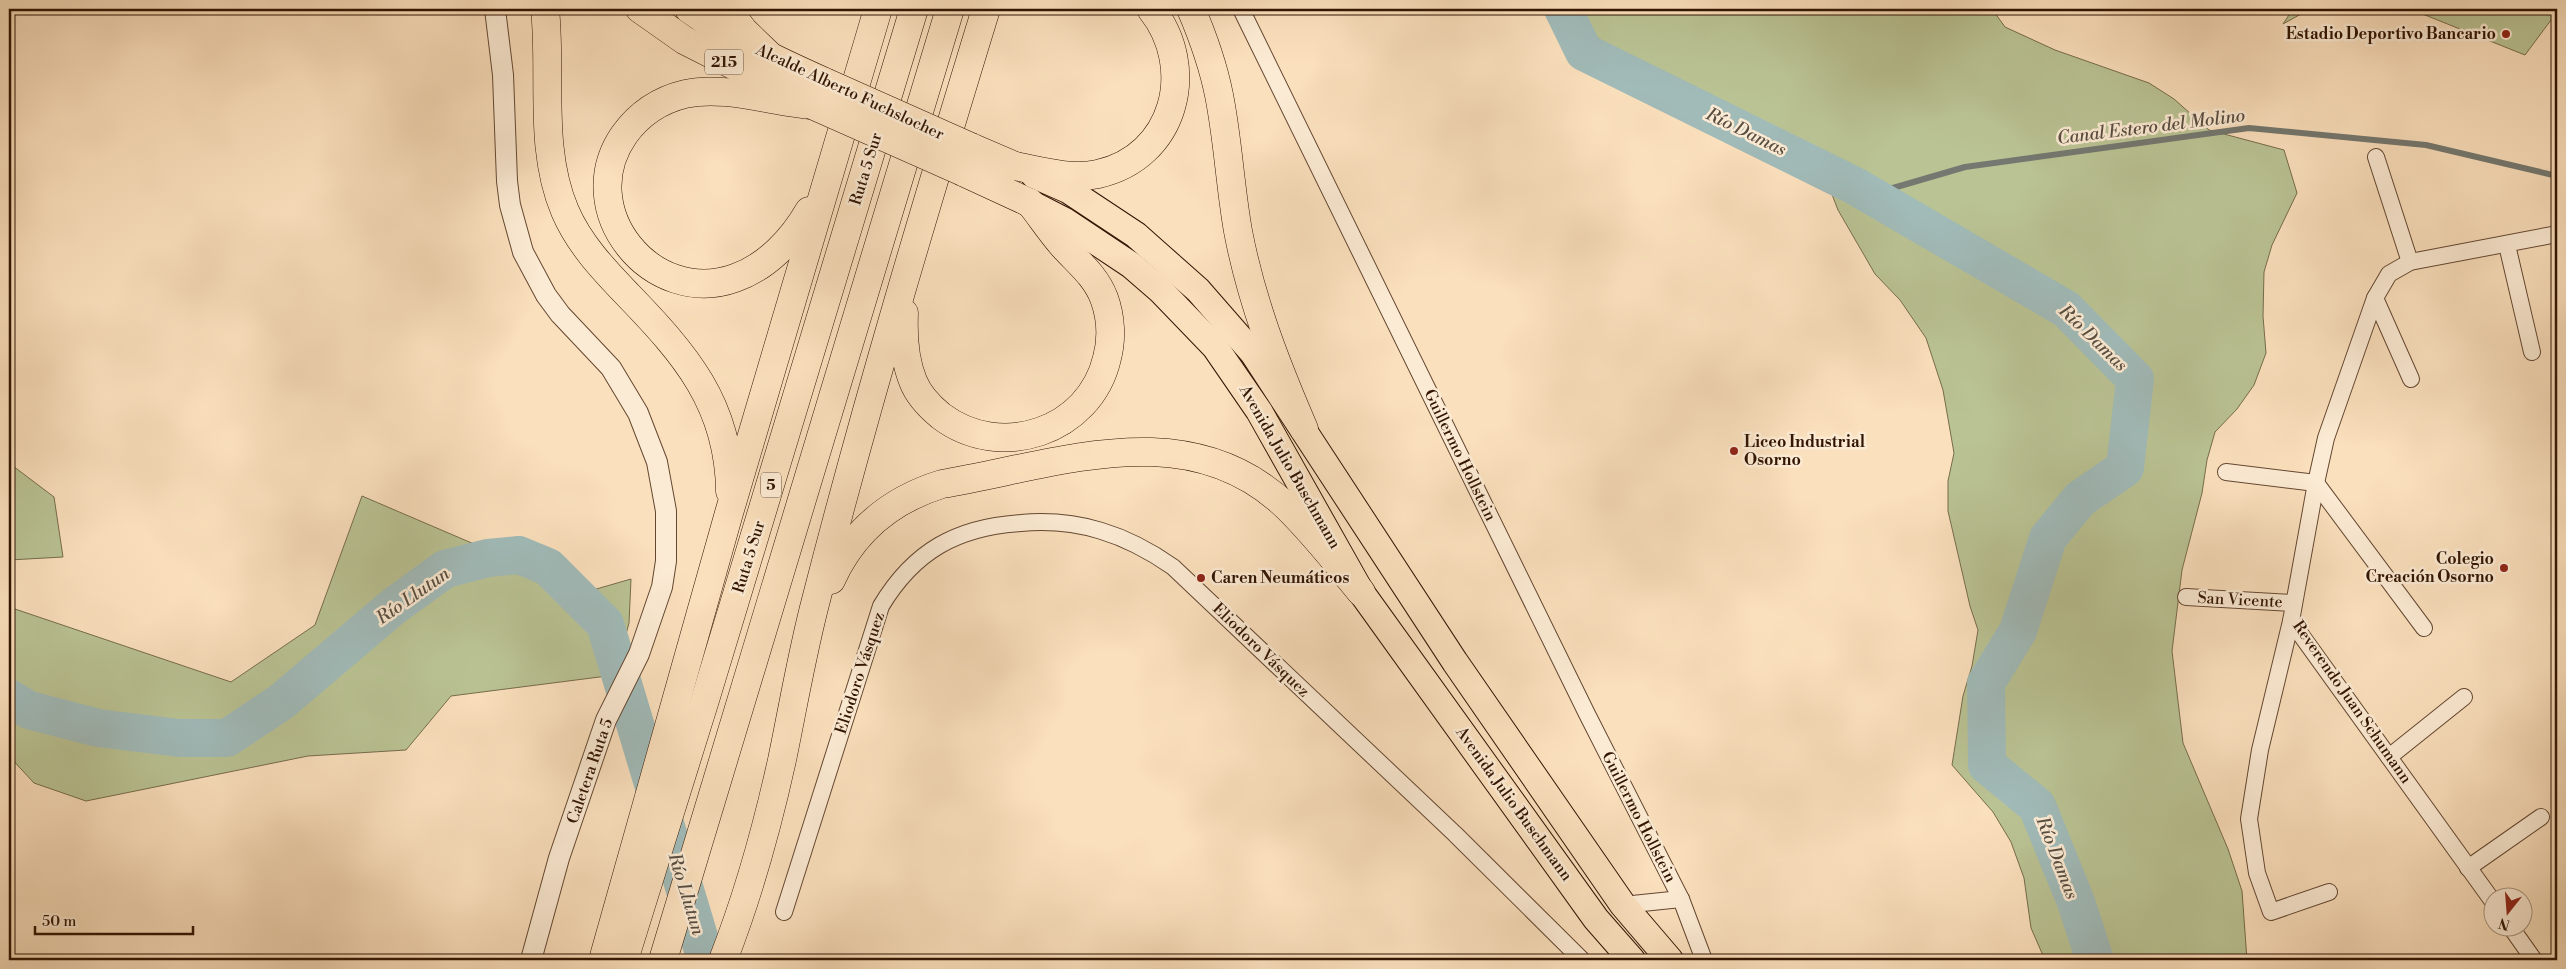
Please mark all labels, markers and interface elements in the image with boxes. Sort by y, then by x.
place label: Estadio Deportivo Bancario [2286,24,2496,44]
marker: Estadio Deportivo Bancario [2500,28,2512,40]
street label: Alcalde Alberto Fuchslocher [752,39,947,144]
road number: 215 [705,50,743,74]
water label: Río Damas [1701,102,1790,161]
water label: Canal Estero del Molino [2056,104,2246,150]
street label: Ruta 5 Sur [845,130,887,208]
water label: Río Damas [2053,299,2132,376]
street label: Avenida Julio Buschmann [1234,381,1345,553]
street label: Guillermo Hollstein [1419,386,1501,525]
place label: Liceo Industrial Osorno [1744,432,1866,470]
marker: Liceo Industrial Osorno [1728,445,1740,457]
road number: 5 [761,472,781,498]
street label: Ruta 5 Sur [728,518,770,596]
place label: Colegio Creación Osorno [2365,549,2494,587]
water label: Río Llutun [371,562,455,630]
marker: Colegio Creación Osorno [2498,562,2510,574]
place label: Caren Neumáticos [1211,568,1349,588]
marker: Caren Neumáticos [1195,572,1207,584]
street label: San Vicente [2197,588,2283,612]
street label: Eliodoro Vásquez [1208,599,1314,701]
street label: Eliodoro Vásquez [831,609,889,737]
street label: Reverendo Juan Schumann [2288,617,2416,788]
street label: Caletera Ruta 5 [563,716,617,826]
street label: Avenida Julio Buschmann [1451,722,1577,885]
street label: Guillermo Hollstein [1597,748,1681,886]
water label: Río Damas [2030,813,2083,903]
water label: Río Llutun [662,849,710,939]
north arrow [2484,886,2534,936]
scale bar [35,904,192,936]
text: 50 m [42,912,76,931]
text: N [2497,913,2512,934]

